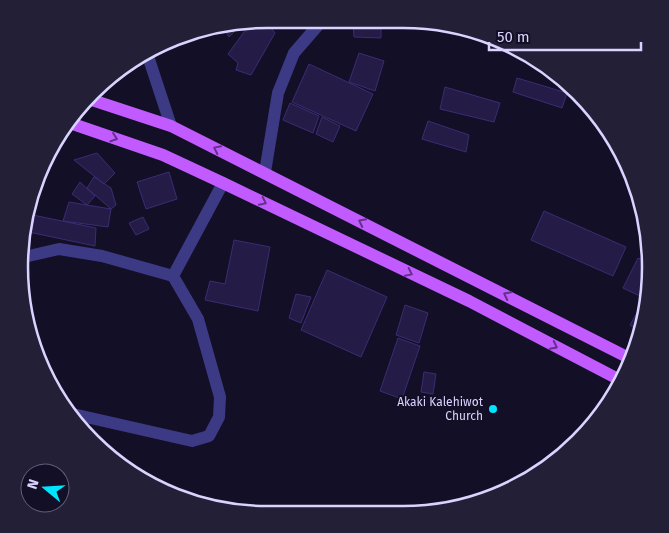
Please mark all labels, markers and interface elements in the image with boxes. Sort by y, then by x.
scale bar [489,20,642,52]
text: 50 m [497,28,530,46]
one-way arrow [109,132,117,142]
one-way arrow [213,145,222,155]
one-way arrow [258,196,267,206]
one-way arrow [359,218,368,228]
one-way arrow [404,266,413,277]
one-way arrow [504,291,513,301]
one-way arrow [549,340,558,350]
place label: Akaki Kalehiwot Church [397,395,484,423]
marker: Akaki Kalehiwot Church [487,403,499,415]
north arrow [20,463,70,513]
text: N [24,477,43,491]

